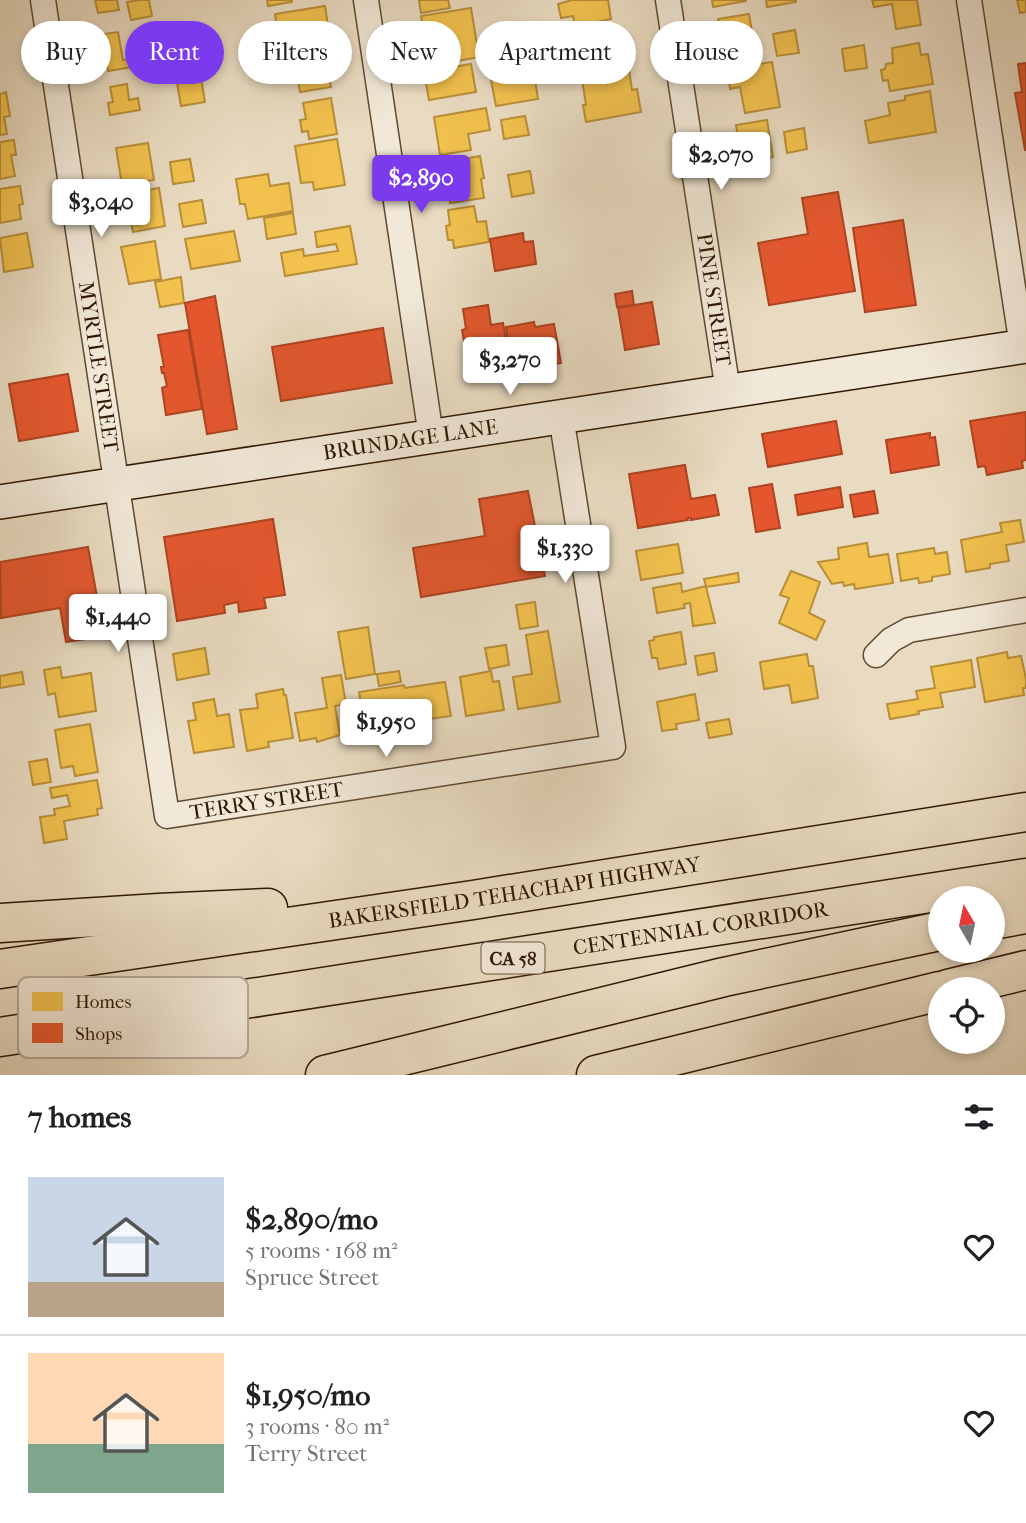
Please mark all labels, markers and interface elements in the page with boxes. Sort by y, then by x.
chip: Buy [21,21,111,84]
chip: Rent [125,21,224,84]
chip: Filters [238,21,352,84]
chip: New [366,21,461,84]
chip: Apartment [475,21,636,84]
chip: House [650,21,763,84]
pin: $2,070 [664,132,778,192]
text: $2,070 [688,141,754,168]
pin: $2,890 [364,156,478,215]
text: $2,890 [388,164,454,191]
pin: $3,040 [44,180,158,239]
text: $3,040 [68,188,134,215]
street label: PINE STREET [692,231,736,368]
street label: MYRTLE STREET [74,280,124,455]
pin: $3,270 [453,338,567,397]
text: $3,270 [479,346,541,373]
street label: BRUNDAGE LANE [321,414,500,465]
pin: $1,330 [508,526,622,585]
text: $1,330 [536,534,594,561]
pin: $1,440 [61,594,175,654]
text: $1,440 [85,603,151,630]
pin: $1,950 [329,700,443,759]
text: $1,950 [356,708,416,735]
street label: TERRY STREET [188,777,346,824]
street label: BAKERSFIELD TEHACHAPI HIGHWAY [327,852,703,933]
north arrow [928,886,1004,962]
map controls [928,886,1005,1054]
street label: CENTENNIAL CORRIDOR [571,897,831,960]
road number: CA 58 [482,942,544,974]
legend [18,977,248,1058]
button: locate [928,977,1005,1054]
text: Homes [75,991,131,1013]
text: Shops [75,1023,122,1045]
icon: filters [960,1098,998,1136]
text: 7 homes [28,1100,131,1135]
text: $2,890/mo [245,1202,378,1237]
icon: home [84,1205,168,1289]
icon: heart [960,1228,998,1266]
text: 5 rooms · 168 m² [245,1237,398,1264]
text: Spruce Street [245,1264,379,1291]
text: $1,950/mo [245,1378,370,1413]
icon: home [84,1381,168,1465]
icon: heart [960,1404,998,1442]
text: 3 rooms · 80 m² [245,1413,389,1440]
text: Terry Street [245,1440,367,1467]

